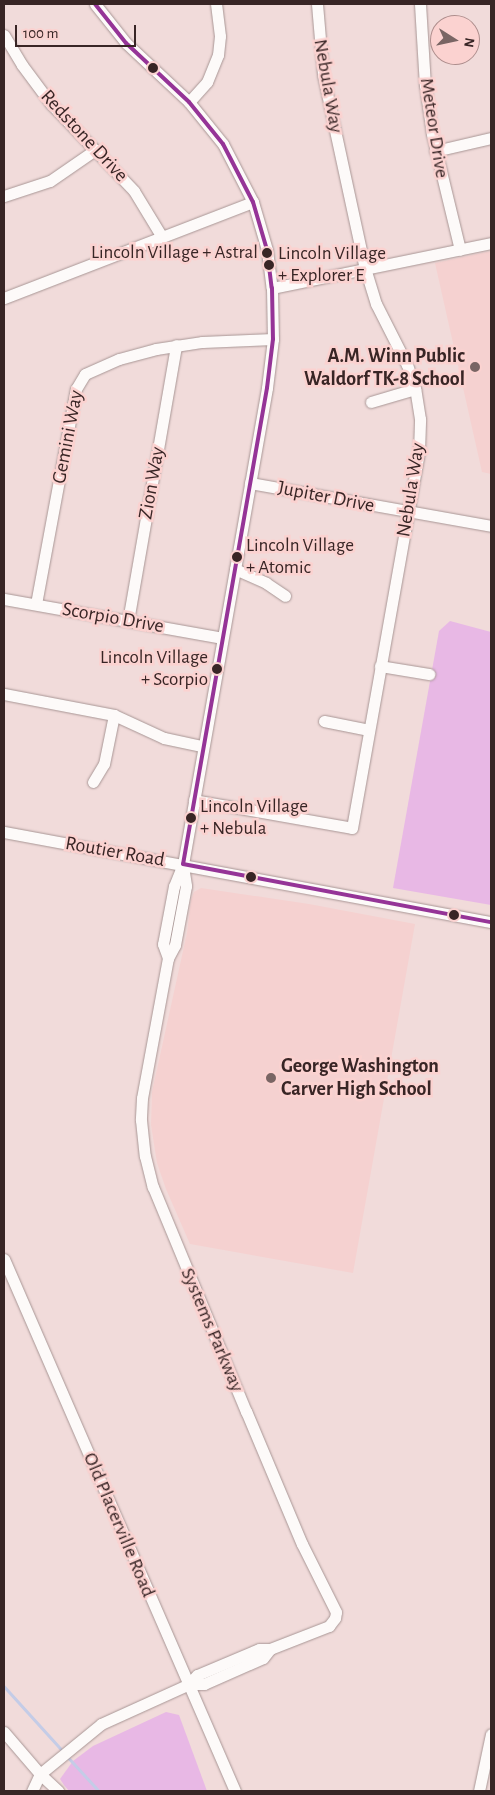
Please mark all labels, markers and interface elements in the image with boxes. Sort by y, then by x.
scale bar [18,15,139,47]
north arrow [430,15,480,65]
text: 100 m [23,26,58,41]
text: N [461,36,477,48]
street label: Nebula Way [308,37,348,135]
unlabelled marker [148,63,158,73]
street label: Meteor Drive [414,76,454,180]
street label: Redstone Drive [35,85,133,187]
place label: Lincoln Village + Astral [91,242,258,264]
place label: Lincoln Village + Explorer E [278,243,386,287]
marker: Lincoln Village + Astral [262,248,272,258]
marker: Lincoln Village + Explorer E [264,260,274,270]
place label: A.M. Winn Public Waldorf TK-8 School [304,344,465,391]
marker: A.M. Winn Public Waldorf TK-8 School [469,361,481,373]
street label: Gemini Way [47,388,89,486]
street label: Nebula Way [392,441,430,539]
street label: Zion Way [134,445,170,521]
street label: Jupiter Drive [276,476,376,518]
place label: Lincoln Village + Atomic [246,535,354,579]
marker: Lincoln Village + Atomic [232,552,242,562]
street label: Scorpio Drive [60,597,166,639]
place label: Lincoln Village + Scorpio [100,647,208,691]
marker: Lincoln Village + Scorpio [212,664,222,674]
place label: Lincoln Village + Nebula [200,796,308,840]
marker: Lincoln Village + Nebula [186,813,196,823]
street label: Routier Road [63,831,167,873]
unlabelled marker [246,872,256,882]
unlabelled marker [449,910,459,920]
place label: George Washington Carver High School [281,1054,439,1101]
marker: George Washington Carver High School [265,1072,277,1084]
street label: Systems Parkway [175,1264,249,1396]
street label: Old Placerville Road [78,1449,160,1601]

